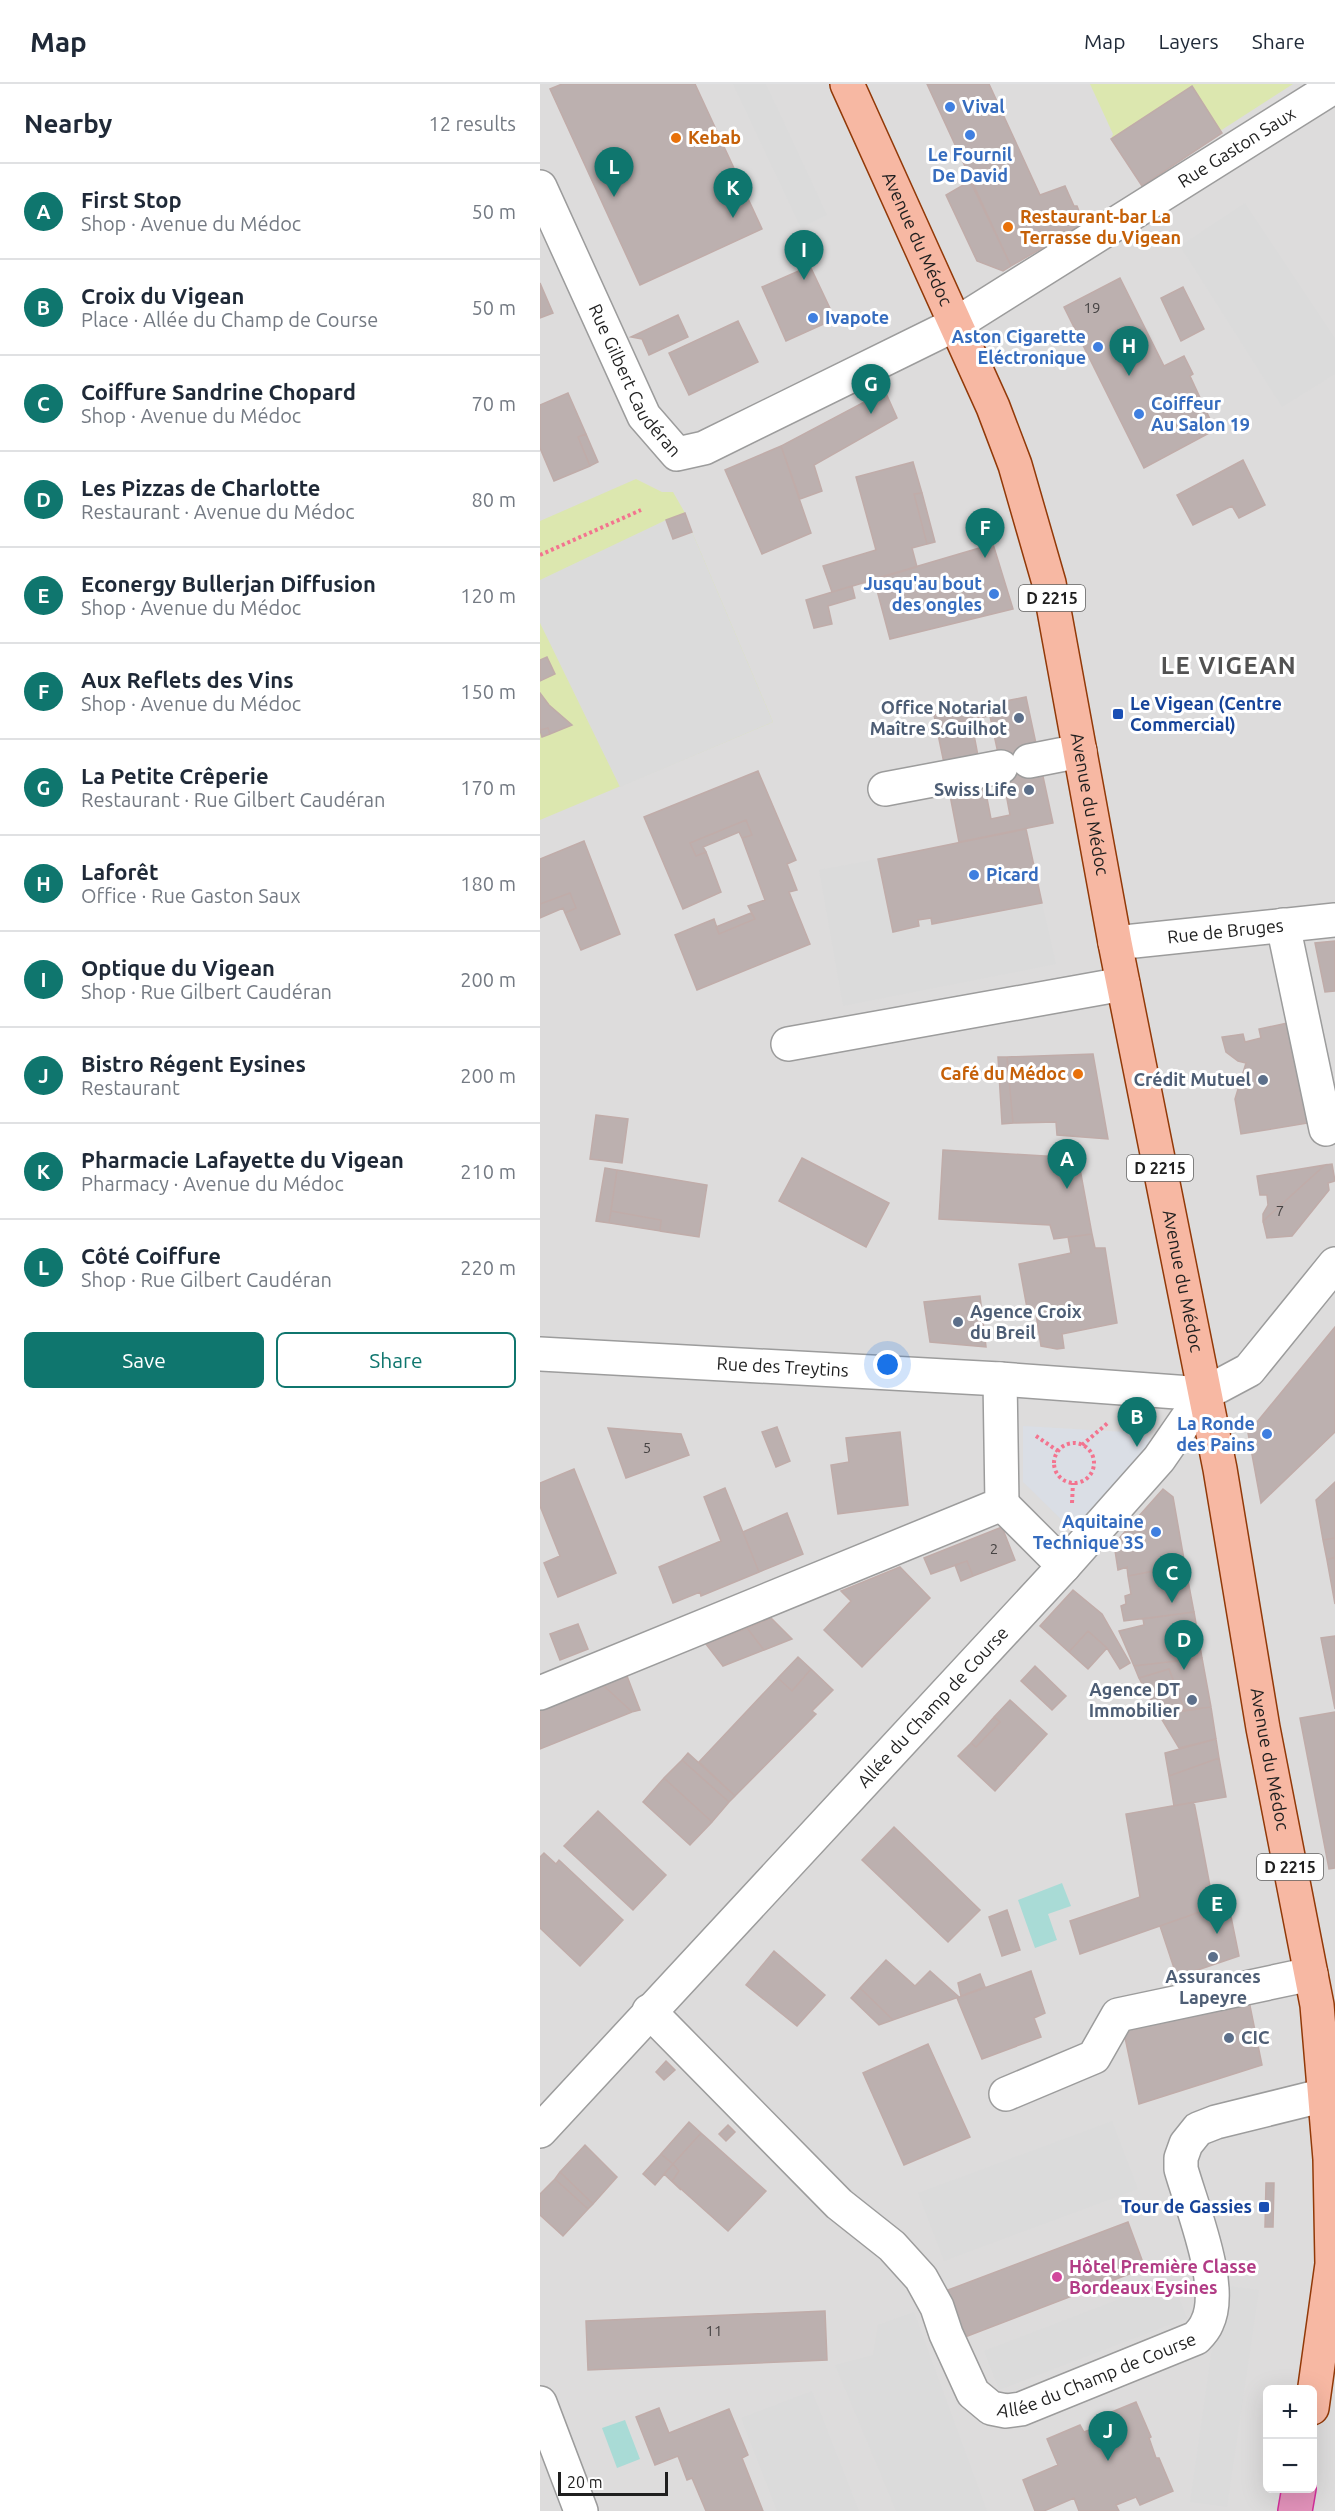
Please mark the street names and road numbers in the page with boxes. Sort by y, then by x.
street label: Rue Gaston Saux [1174,103,1299,191]
street label: Avenue du Médoc [879,168,957,309]
street label: Rue Gilbert Caudéran [585,301,686,460]
road number: D 2215 [1019,585,1085,611]
street label: Avenue du Médoc [1068,731,1113,877]
street label: Rue de Bruges [1166,914,1285,946]
road number: D 2215 [1127,1155,1193,1181]
street label: Avenue du Médoc [1159,1208,1207,1354]
street label: Rue des Treytins [716,1353,850,1380]
street label: Allée du Champ de Course [853,1622,1012,1791]
street label: Avenue du Médoc [1247,1686,1294,1832]
road number: D 2215 [1257,1854,1323,1880]
street label: Allée du Champ de Course [996,2328,1199,2420]

